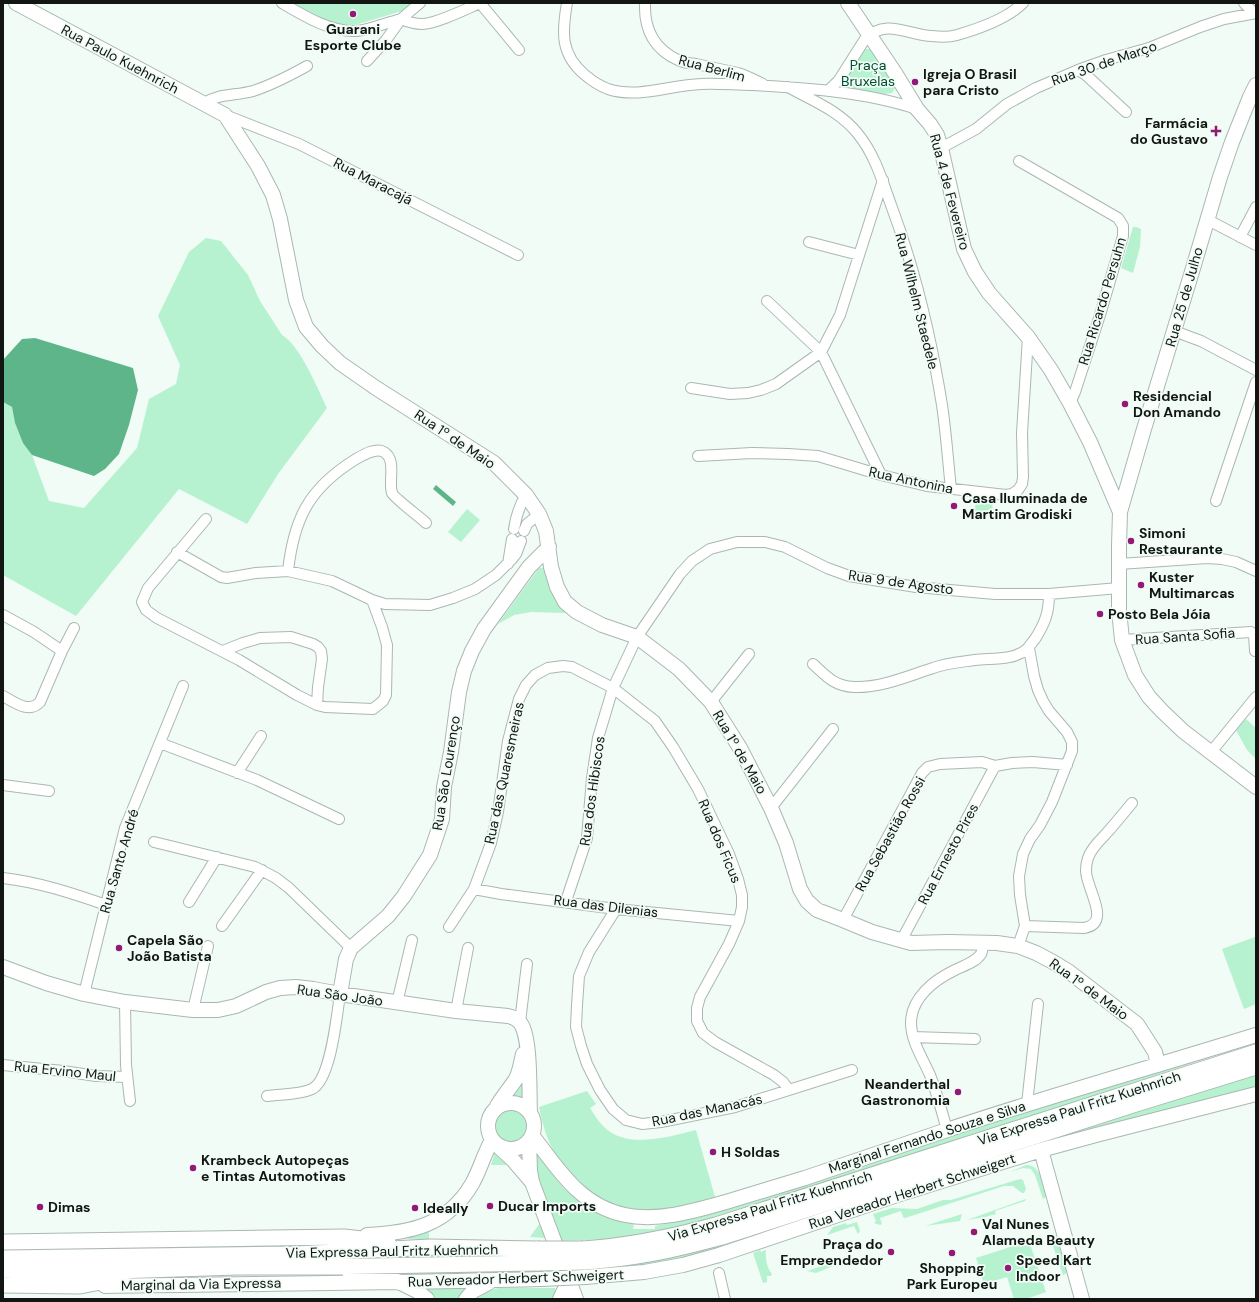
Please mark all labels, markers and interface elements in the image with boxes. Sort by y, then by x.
marker: Guarani Esporte Clube [348,9,358,19]
street label: Rua Paulo Kuehnrich [58,20,182,98]
place label: Guarani Esporte Clube [305,20,401,54]
street label: Rua 30 de Março [1049,37,1159,89]
street label: Rua Berlim [677,50,747,86]
park label: Praça Bruxelas [841,56,895,90]
place label: Igreja O Brasil para Cristo [923,65,1017,99]
marker: Igreja O Brasil para Cristo [910,77,920,87]
place label: Farmácia do Gustavo [1130,114,1208,148]
marker: Farmácia do Gustavo [1211,126,1221,136]
street label: Rua 4 de Fevereiro [926,132,974,252]
street label: Rua Maracajá [330,153,416,209]
street label: Rua Wilhelm Staedele [891,231,943,371]
street label: Rua Ricardo Persuhn [1074,235,1130,367]
street label: Rua 25 de Julho [1161,245,1207,349]
place label: Residencial Don Amando [1133,387,1221,421]
marker: Residencial Don Amando [1120,399,1130,409]
street label: Rua 1º de Maio [411,405,499,473]
street label: Rua Antonina [867,462,955,498]
place label: Casa Iluminada de Martim Grodiski [962,489,1088,523]
marker: Casa Iluminada de Martim Grodiski [949,501,959,511]
place label: Simoni Restaurante [1139,524,1223,558]
marker: Simoni Restaurante [1126,536,1136,546]
street label: Rua 9 de Agosto [847,566,955,598]
place label: Kuster Multimarcas [1149,568,1235,602]
marker: Kuster Multimarcas [1136,580,1146,590]
place label: Posto Bela Jóia [1108,605,1210,623]
marker: Posto Bela Jóia [1095,609,1105,619]
street label: Rua Santa Sofia [1134,624,1236,648]
street label: Rua das Quaresmeiras [480,700,528,846]
street label: Rua 1º de Maio [709,707,771,797]
street label: Rua São Lourenço [428,714,464,832]
street label: Rua dos Hibiscos [575,735,609,847]
street label: Rua Sebastião Rossi [851,773,929,895]
street label: Rua dos Ficus [694,796,746,886]
street label: Rua Ernesto Pires [914,800,982,908]
street label: Rua Santo André [95,807,143,915]
street label: Rua das Dilenias [553,891,659,921]
place label: Capela São João Batista [127,931,212,965]
marker: Capela São João Batista [114,943,124,953]
street label: Rua 1º de Maio [1046,954,1132,1024]
street label: Rua São João [296,980,384,1010]
street label: Rua Ervino Maul [13,1057,117,1085]
street label: Via Expressa Paul Fritz Kuehnrich [975,1067,1183,1149]
place label: Neanderthal Gastronomia [861,1075,950,1109]
marker: Neanderthal Gastronomia [953,1087,963,1097]
street label: Rua das Manacás [650,1089,764,1131]
street label: Marginal Fernando Souza e Silva [826,1097,1028,1177]
place label: H Soldas [721,1143,780,1161]
marker: H Soldas [708,1147,718,1157]
street label: Rua Vereador Herbert Schweigert [806,1149,1018,1233]
place label: Krambeck Autopeças e Tintas Automotivas [201,1151,349,1185]
marker: Krambeck Autopeças e Tintas Automotivas [188,1163,198,1173]
street label: Via Expressa Paul Fritz Kuehnrich [666,1166,874,1246]
place label: Ducar Imports [498,1197,596,1215]
place label: Dimas [48,1198,91,1216]
place label: Ideally [423,1199,469,1217]
marker: Ducar Imports [485,1201,495,1211]
marker: Dimas [35,1202,45,1212]
marker: Ideally [410,1203,420,1213]
place label: Val Nunes Alameda Beauty [982,1215,1095,1249]
marker: Val Nunes Alameda Beauty [969,1227,979,1237]
place label: Praça do Empreendedor [780,1235,883,1269]
street label: Via Expressa Paul Fritz Kuehnrich [286,1240,498,1262]
marker: Praça do Empreendedor [886,1247,896,1257]
marker: Shopping Park Europeu [947,1248,957,1258]
place label: Speed Kart Indoor [1016,1251,1092,1285]
place label: Shopping Park Europeu [907,1259,997,1293]
marker: Speed Kart Indoor [1003,1263,1013,1273]
street label: Rua Vereador Herbert Schweigert [408,1265,624,1291]
street label: Marginal da Via Expressa [121,1274,281,1294]

